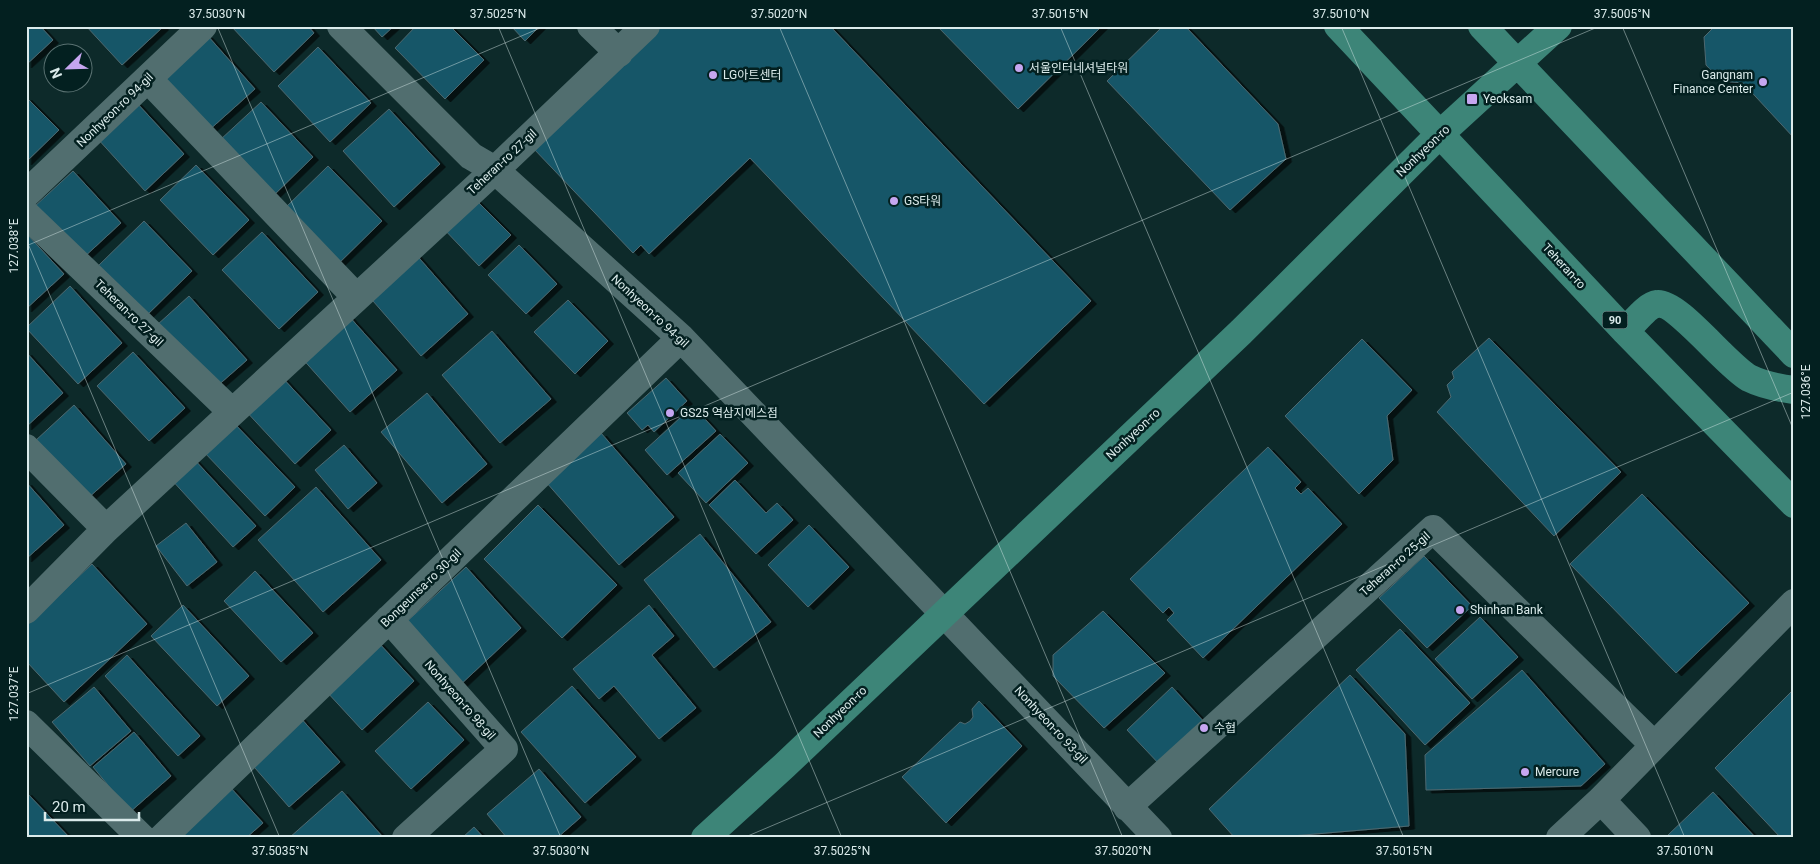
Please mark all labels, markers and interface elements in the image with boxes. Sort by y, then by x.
text: 37.5030°N [189,7,245,21]
text: 37.5025°N [470,7,526,21]
text: 37.5020°N [751,7,807,21]
text: 37.5015°N [1032,7,1088,21]
text: 37.5010°N [1313,7,1369,21]
text: 37.5005°N [1594,7,1650,21]
north arrow [42,42,92,92]
place label: 서울인터네셔널타워 [1029,61,1128,75]
marker: 서울인터네셔널타워 [1013,62,1025,74]
text: N [47,65,65,81]
place label: LG아트센터 [723,68,781,82]
place label: Gangnam Finance Center [1673,68,1753,96]
marker: LG아트센터 [707,69,719,81]
street label: Nonhyeon-ro 94-gil [74,70,156,150]
marker: Gangnam Finance Center [1757,76,1769,88]
marker: Yeoksam [1465,92,1479,106]
place label: Yeoksam [1483,92,1532,106]
street label: Nonhyeon-ro [1394,122,1452,180]
street label: Teheran-ro 27-gil [465,126,539,198]
place label: GS타워 [904,194,941,208]
marker: GS타워 [888,195,900,207]
text: 127.038°E [7,218,21,273]
street label: Teheran-ro [1539,240,1589,292]
street label: Nonhyeon-ro 94-gil [608,272,692,350]
street label: Teheran-ro 27-gil [92,277,166,349]
road number: 90 [1602,312,1628,328]
text: 127.036°E [1799,364,1813,419]
place label: GS25 역삼지에스점 [680,406,778,420]
street label: Nonhyeon-ro [1103,406,1163,462]
marker: GS25 역삼지에스점 [664,407,676,419]
street label: Teheran-ro 25-gil [1357,529,1433,599]
street label: Bongeunsa-ro 30-gil [378,546,464,630]
place label: Shinhan Bank [1470,603,1544,617]
marker: Shinhan Bank [1454,604,1466,616]
street label: Nonhyeon-ro 98-gil [422,657,498,743]
text: 127.037°E [7,666,21,721]
street label: Nonhyeon-ro [811,683,869,741]
street label: Nonhyeon-ro 93-gil [1012,683,1090,767]
place label: 수협 [1214,721,1236,735]
marker: 수협 [1198,722,1210,734]
place label: Mercure [1535,765,1579,779]
marker: Mercure [1519,766,1531,778]
scale bar [45,789,139,821]
text: 20 m [52,798,86,816]
text: 37.5035°N [252,844,308,858]
text: 37.5030°N [533,844,589,858]
text: 37.5025°N [814,844,870,858]
text: 37.5020°N [1095,844,1151,858]
text: 37.5015°N [1376,844,1432,858]
text: 37.5010°N [1657,844,1713,858]

